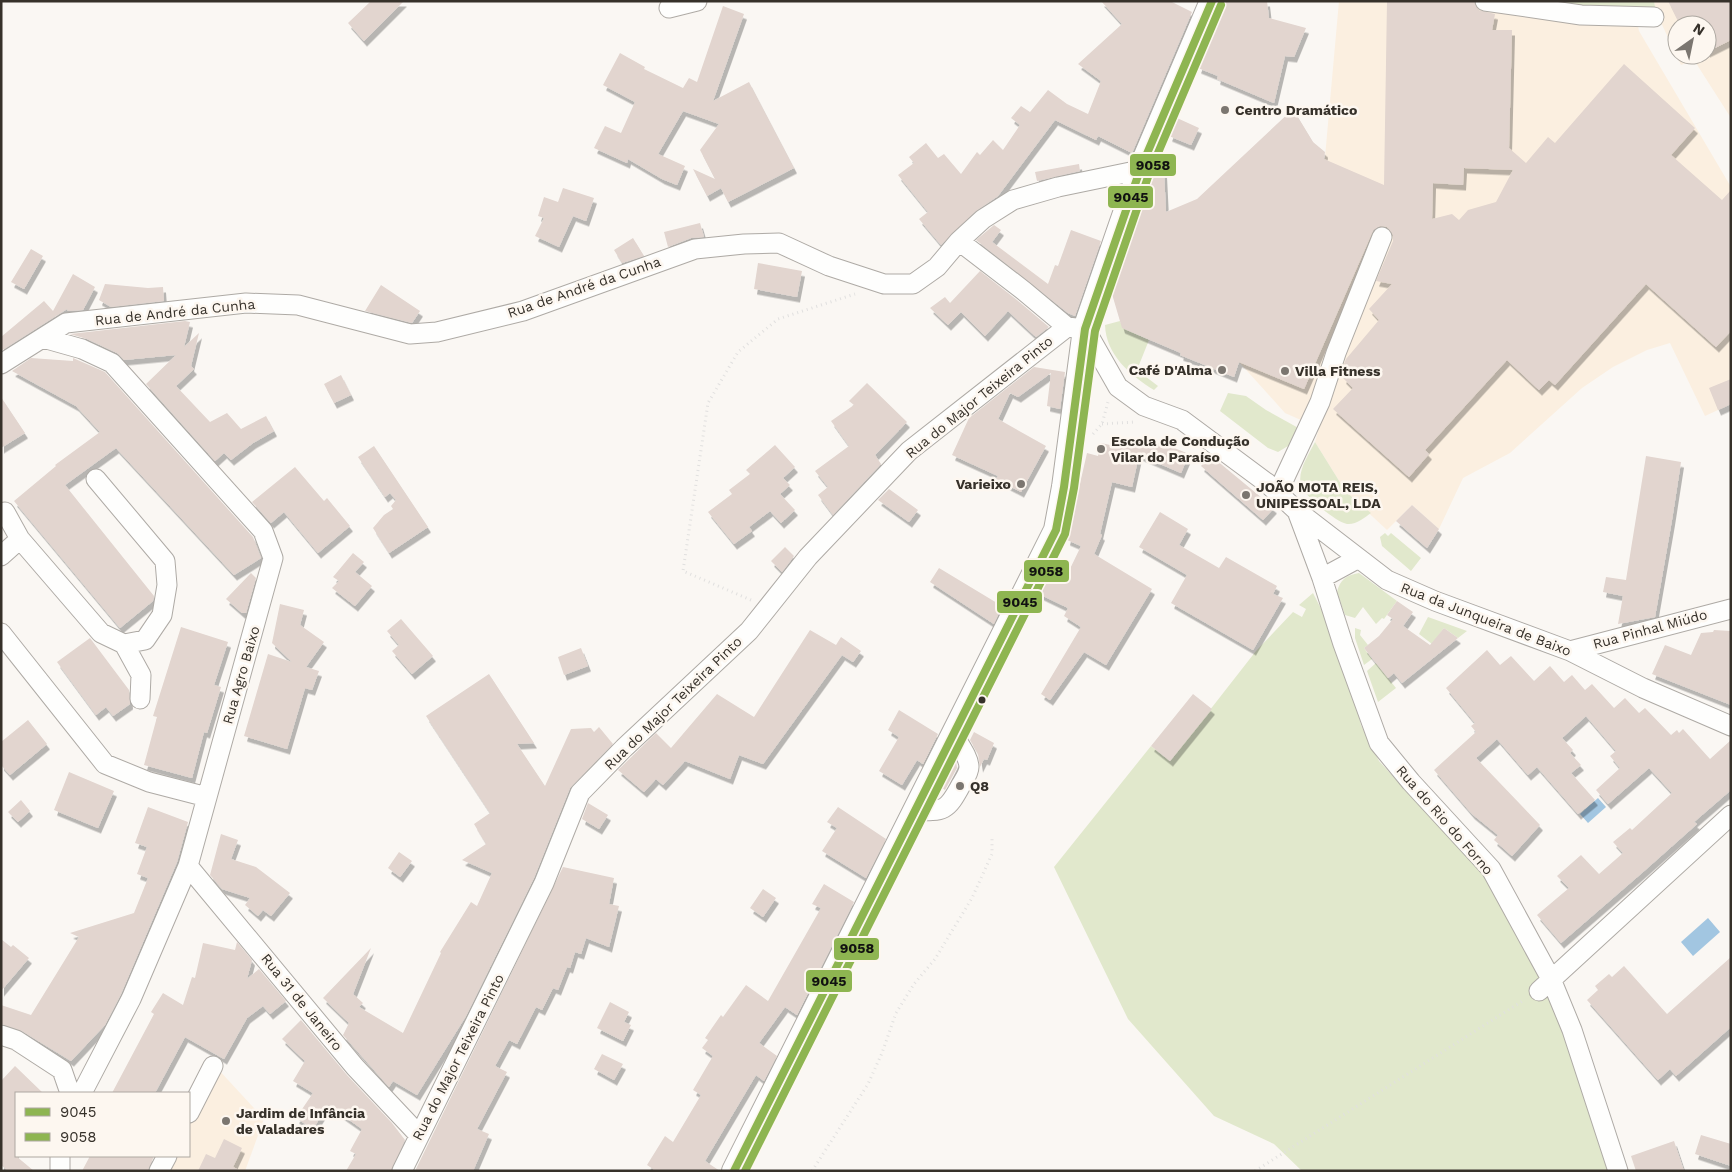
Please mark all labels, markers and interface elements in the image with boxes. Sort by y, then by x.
north arrow [1667,15,1717,65]
text: N [1690,20,1708,39]
place label: Centro Dramático [1235,102,1357,118]
marker: Centro Dramático [1219,104,1231,116]
line badge: 9058 [1129,153,1177,177]
text: 9058 [1136,157,1170,173]
line badge: 9045 [1107,185,1154,209]
text: 9045 [1114,189,1148,205]
street label: Rua de André da Cunha [505,253,663,321]
street label: Rua de André da Cunha [94,296,256,328]
street label: Rua do Major Teixeira Pinto [902,333,1056,461]
place label: Café D'Alma [1129,362,1213,378]
place label: Villa Fitness [1295,363,1381,379]
marker: Café D'Alma [1216,364,1228,376]
marker: Villa Fitness [1279,365,1291,377]
place label: Escola de Condução Vilar do Paraíso [1111,433,1250,465]
marker: Escola de Condução Vilar do Paraíso [1095,443,1107,455]
place label: Varieixo [956,476,1011,492]
marker: Varieixo [1015,478,1027,490]
place label: JOÃO MOTA REIS, UNIPESSOAL, LDA [1256,479,1381,511]
marker: JOÃO MOTA REIS, UNIPESSOAL, LDA [1240,489,1252,501]
line badge: 9058 [1023,559,1070,583]
text: 9058 [1029,563,1063,579]
street label: Rua da Junqueira de Baixo [1399,579,1573,659]
line badge: 9045 [996,590,1043,614]
text: 9045 [1003,594,1037,610]
street label: Rua Pinhal Miúdo [1591,606,1709,652]
street label: Rua Agro Baixo [219,624,263,726]
street label: Rua do Major Teixeira Pinto [601,633,745,773]
unlabelled marker [977,695,987,705]
street label: Rua do Rio do Forno [1393,762,1497,878]
place label: Q8 [970,778,989,794]
marker: Q8 [954,780,966,792]
line badge: 9058 [833,937,880,961]
text: 9058 [840,940,874,956]
street label: Rua 31 de Janeiro [258,950,346,1054]
line badge: 9045 [805,969,853,993]
street label: Rua do Major Teixeira Pinto [409,971,507,1143]
text: 9045 [812,973,846,989]
legend [15,1092,190,1157]
text: 9045 [60,1103,96,1121]
place label: Jardim de Infância de Valadares [236,1105,366,1137]
marker: Jardim de Infância de Valadares [220,1115,232,1127]
text: 9058 [60,1128,97,1146]

